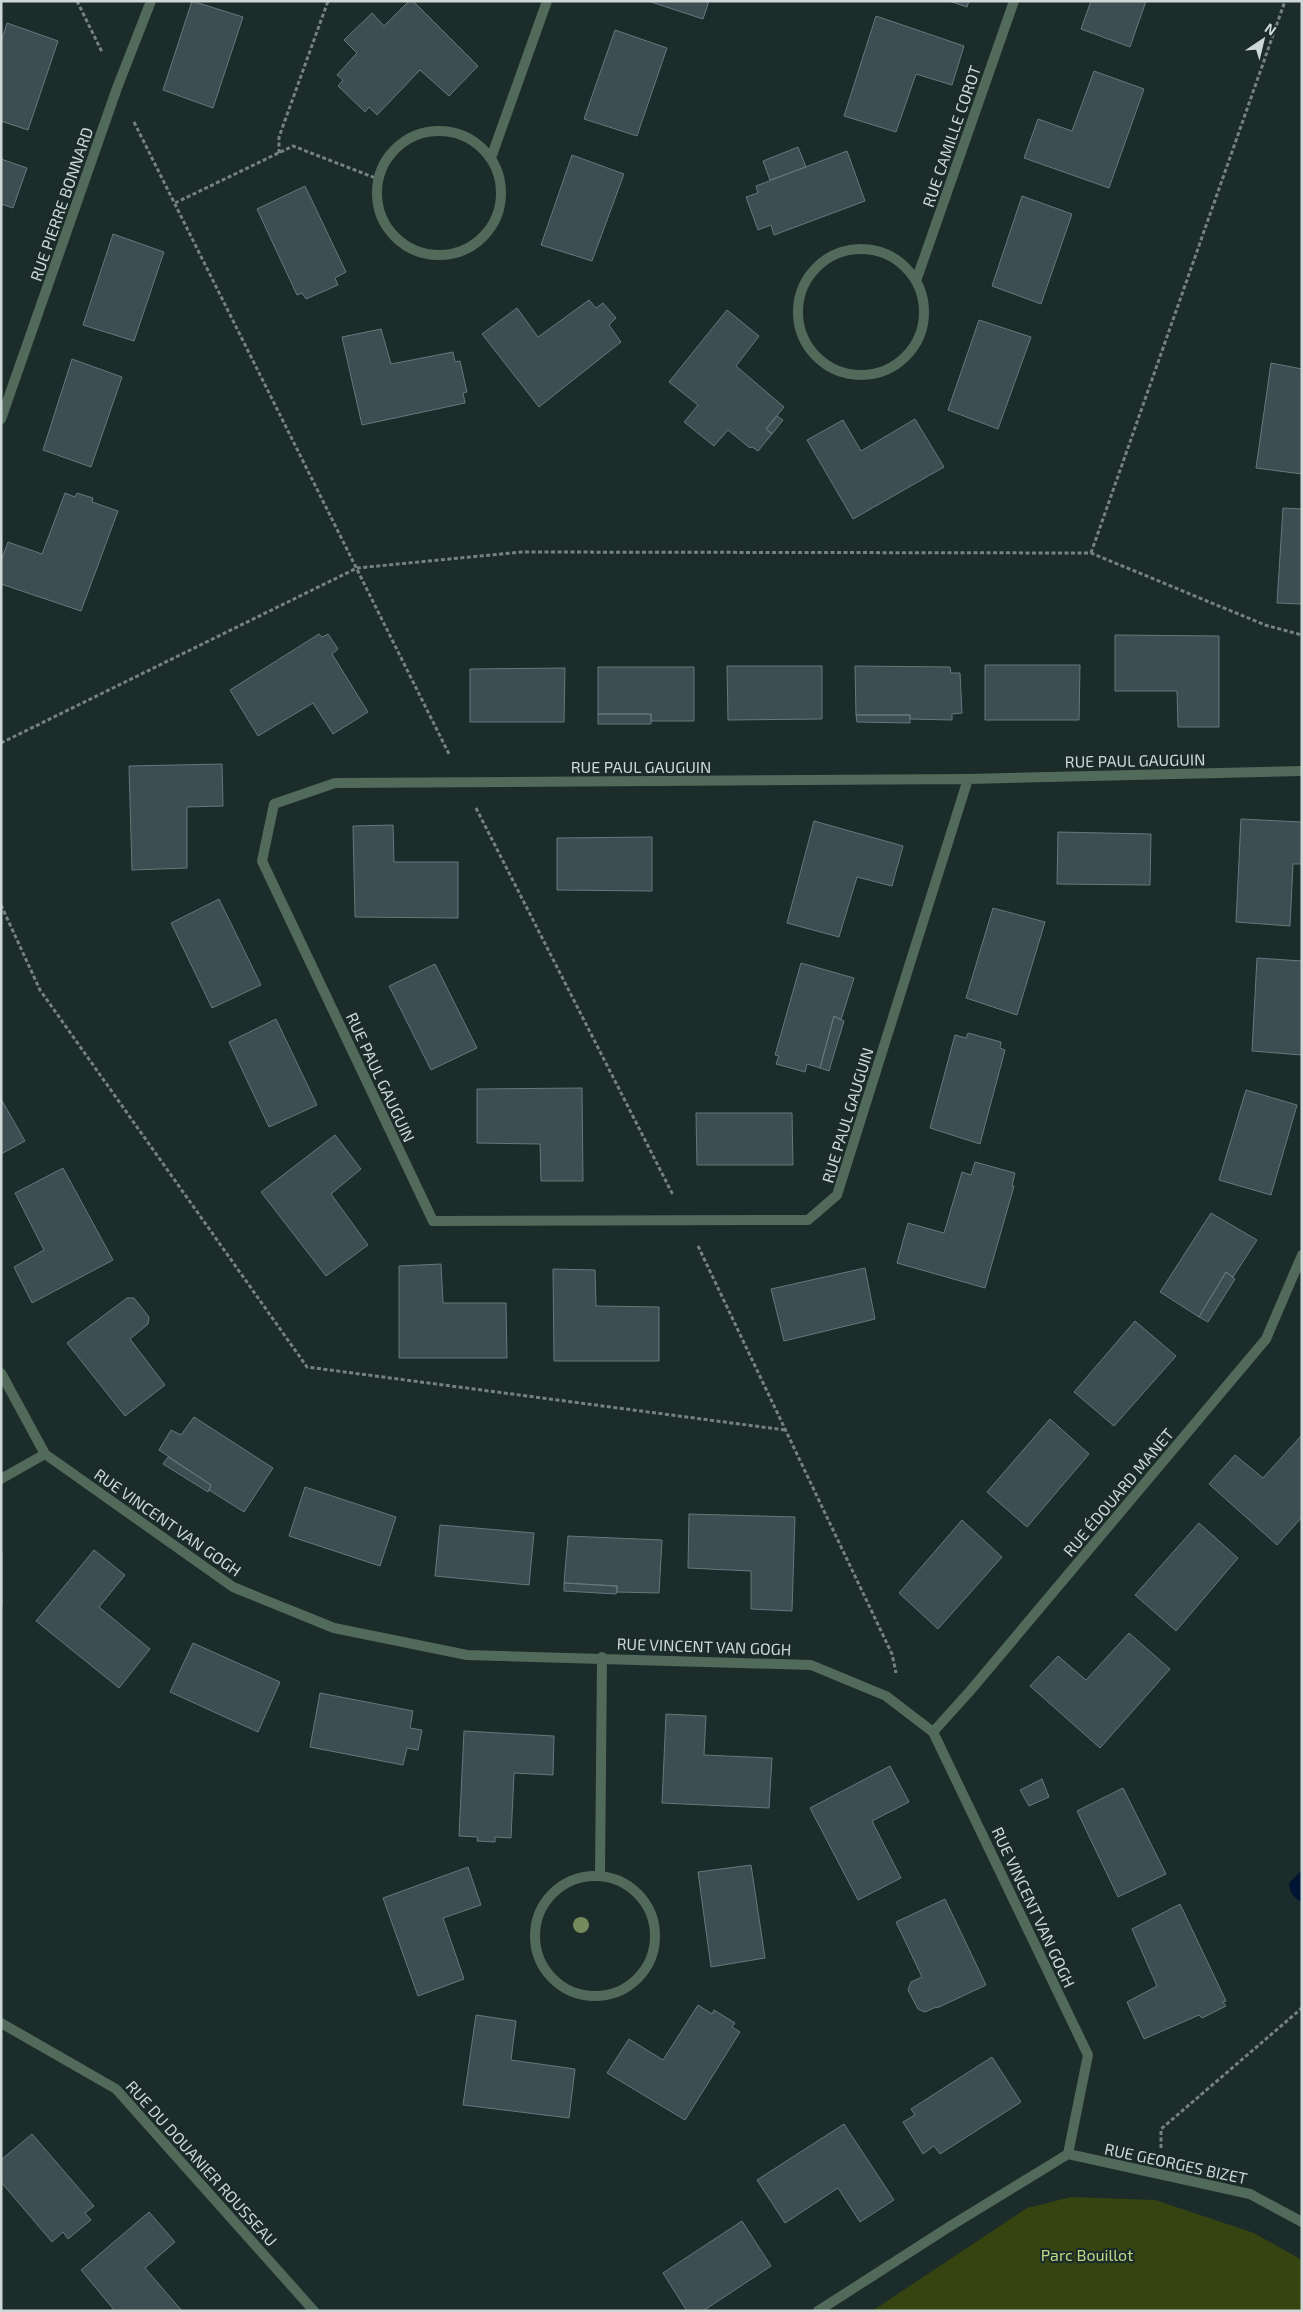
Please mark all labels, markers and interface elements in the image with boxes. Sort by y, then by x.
north arrow [1238,15,1288,65]
text: N [1262,19,1280,39]
street label: RUE CAMILLE COROT [918,63,984,209]
street label: RUE PIERRE BONNARD [26,125,96,283]
street label: RUE PAUL GAUGUIN [1064,749,1206,771]
street label: RUE PAUL GAUGUIN [571,757,711,776]
street label: RUE PAUL GAUGUIN [343,1009,419,1145]
street label: RUE PAUL GAUGUIN [817,1045,877,1185]
street label: RUE ÉDOUARD MANET [1059,1424,1177,1560]
street label: RUE VINCENT VAN GOGH [91,1464,245,1580]
street label: RUE VINCENT VAN GOGH [616,1633,792,1659]
street label: RUE VINCENT VAN GOGH [988,1824,1080,1990]
street label: RUE DU DOUANIER ROUSSEAU [123,2076,281,2250]
street label: RUE GEORGES BIZET [1103,2139,1249,2187]
park label: Parc Bouillot [1041,2245,1133,2264]

